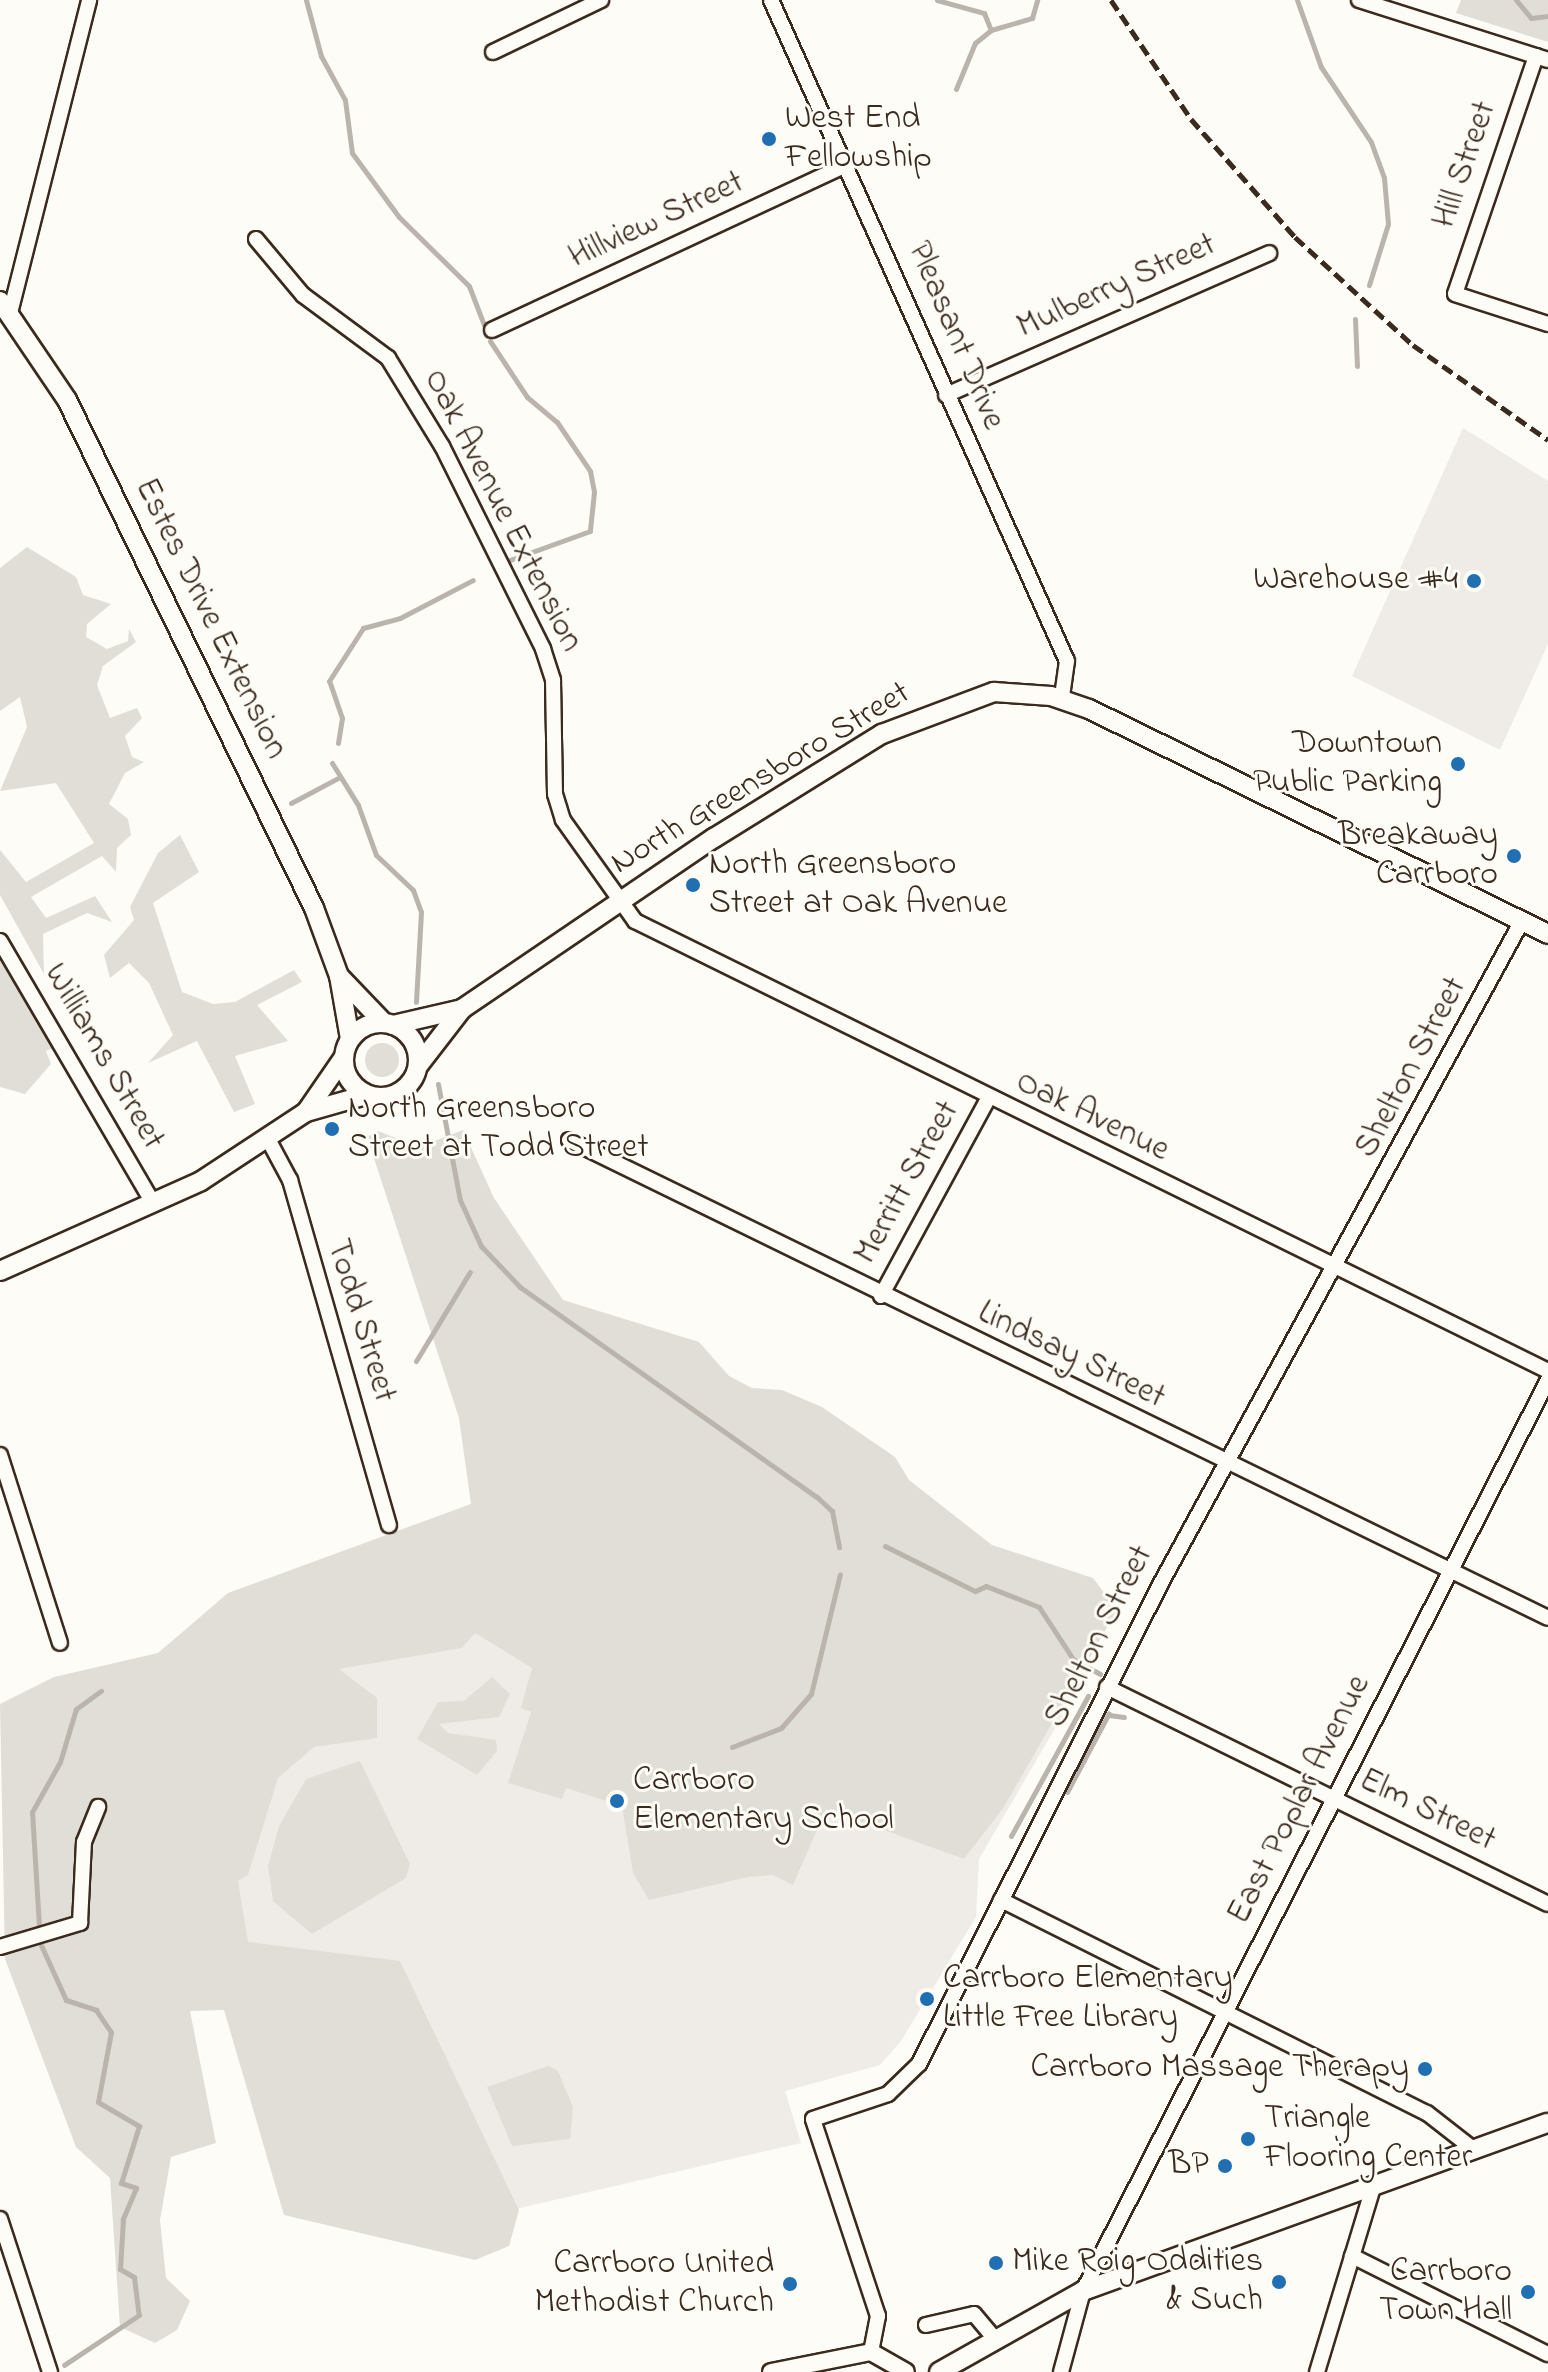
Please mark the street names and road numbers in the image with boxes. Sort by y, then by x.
street label: Hill Street [1425,96,1507,234]
street label: Hillview Street [563,163,751,279]
street label: Mulberry Street [1011,225,1223,349]
street label: Pleasant Drive [897,236,1013,436]
street label: Oak Avenue Extension [413,363,591,659]
street label: Estes Drive Extension [124,472,296,766]
street label: North Greensboro Street [604,674,918,884]
street label: Williams Street [33,957,173,1157]
street label: Shelton Street [1347,971,1477,1165]
street label: Oak Avenue [1009,1062,1175,1172]
street label: Merritt Street [847,1094,969,1272]
street label: Todd Street [316,1235,404,1407]
street label: Lindsay Street [971,1293,1171,1419]
street label: Shelton Street [1037,1539,1163,1735]
street label: East Poplar Avenue [1220,1669,1380,1931]
street label: Elm Street [1352,1760,1502,1862]

